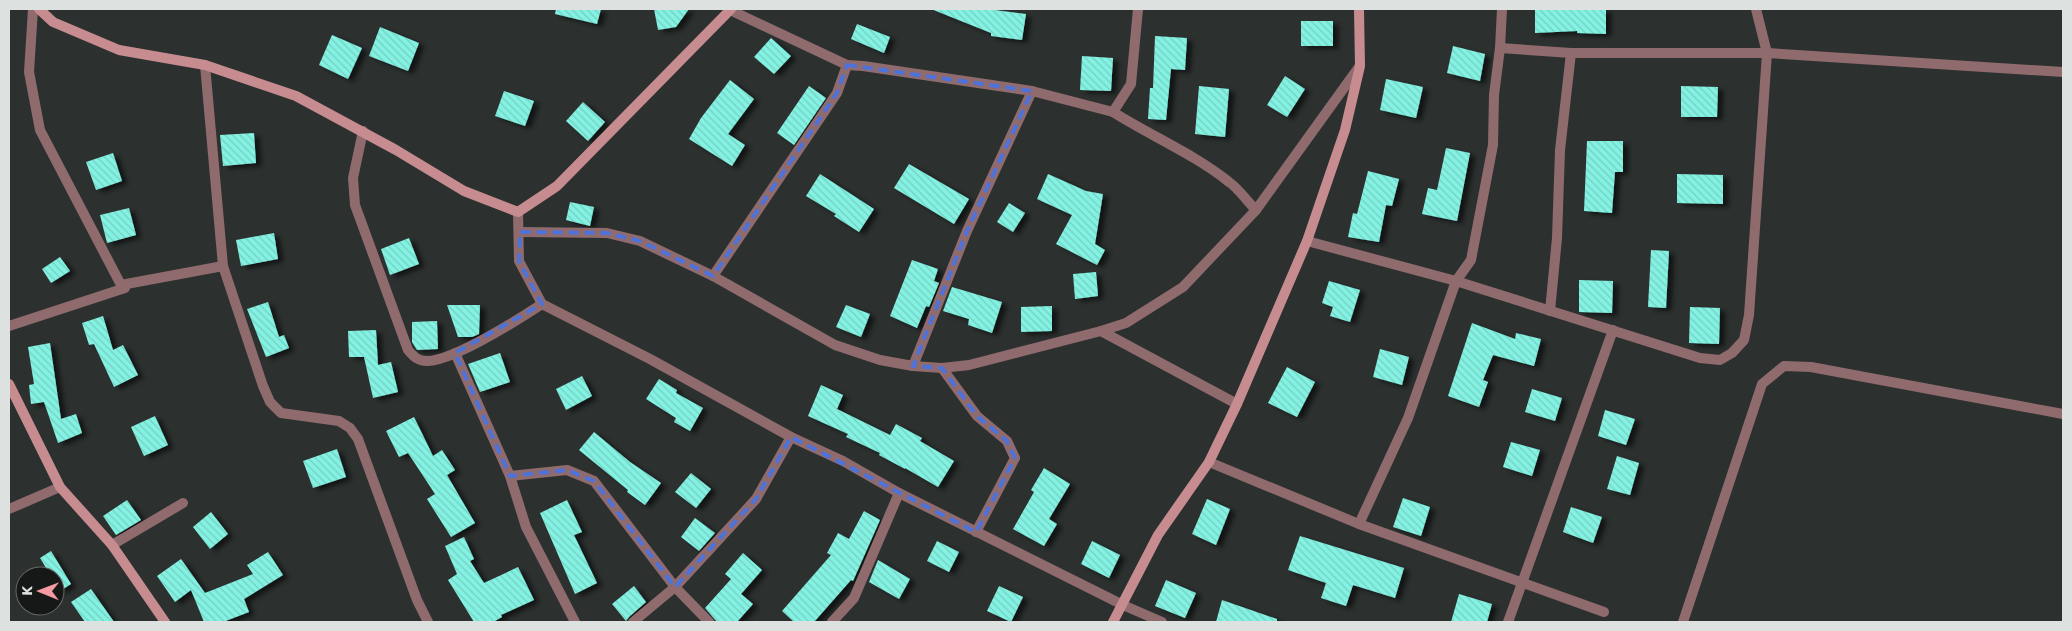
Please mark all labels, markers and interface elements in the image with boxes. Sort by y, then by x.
north arrow [15,566,65,616]
text: K [17,585,37,596]

